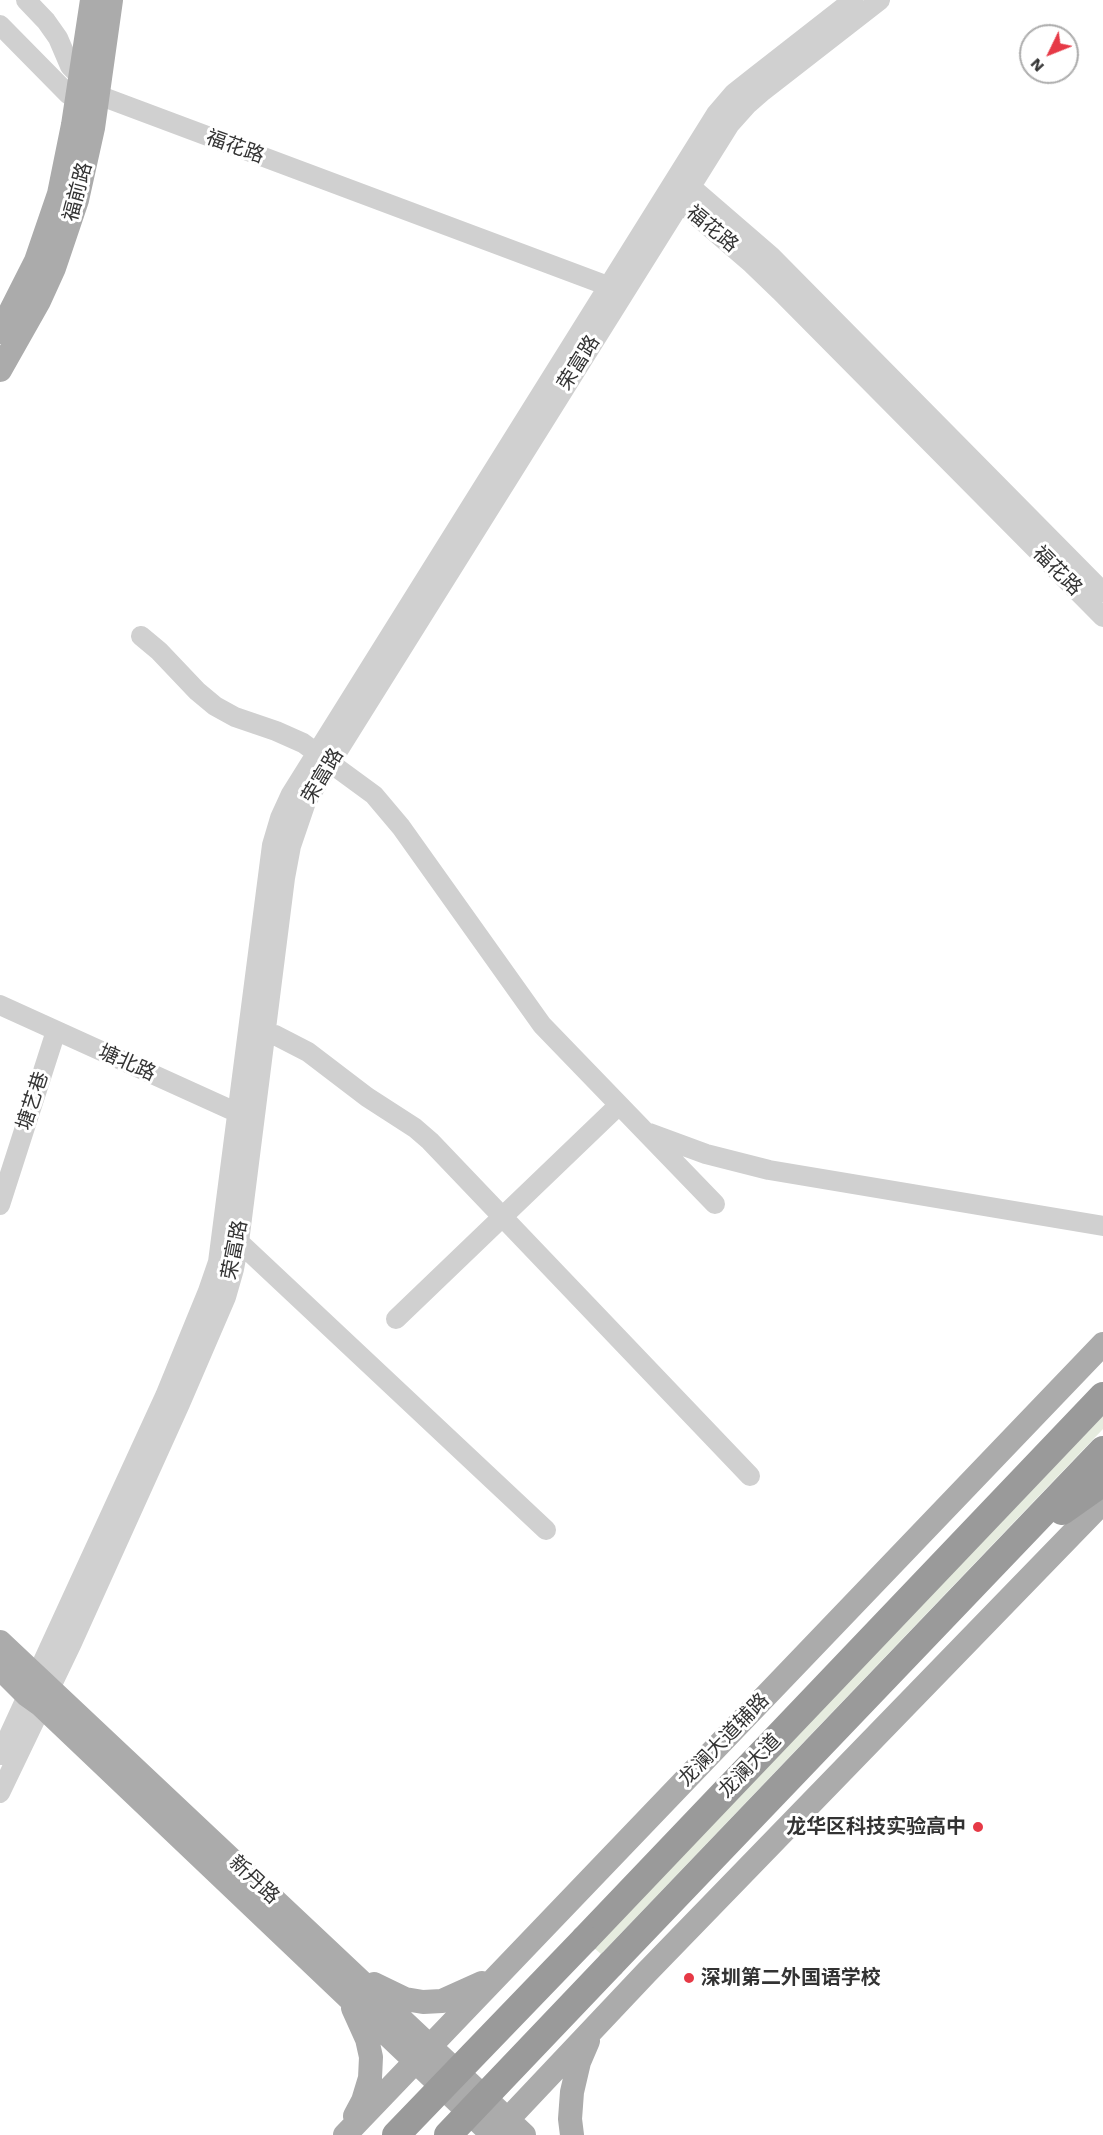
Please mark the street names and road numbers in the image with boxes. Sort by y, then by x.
street label: 福花路 [203,125,267,169]
street label: 福前路 [59,160,97,224]
street label: 福花路 [681,201,743,257]
street label: 荣富路 [553,331,605,395]
street label: 福花路 [1027,541,1087,601]
street label: 荣富路 [297,744,349,808]
street label: 塘北路 [95,1040,159,1086]
street label: 塘艺巷 [12,1069,54,1133]
street label: 荣富路 [217,1218,253,1282]
street label: 龙澜大道辅路 [674,1689,774,1791]
street label: 龙澜大道 [714,1729,786,1803]
street label: 新丹路 [224,1851,284,1909]

